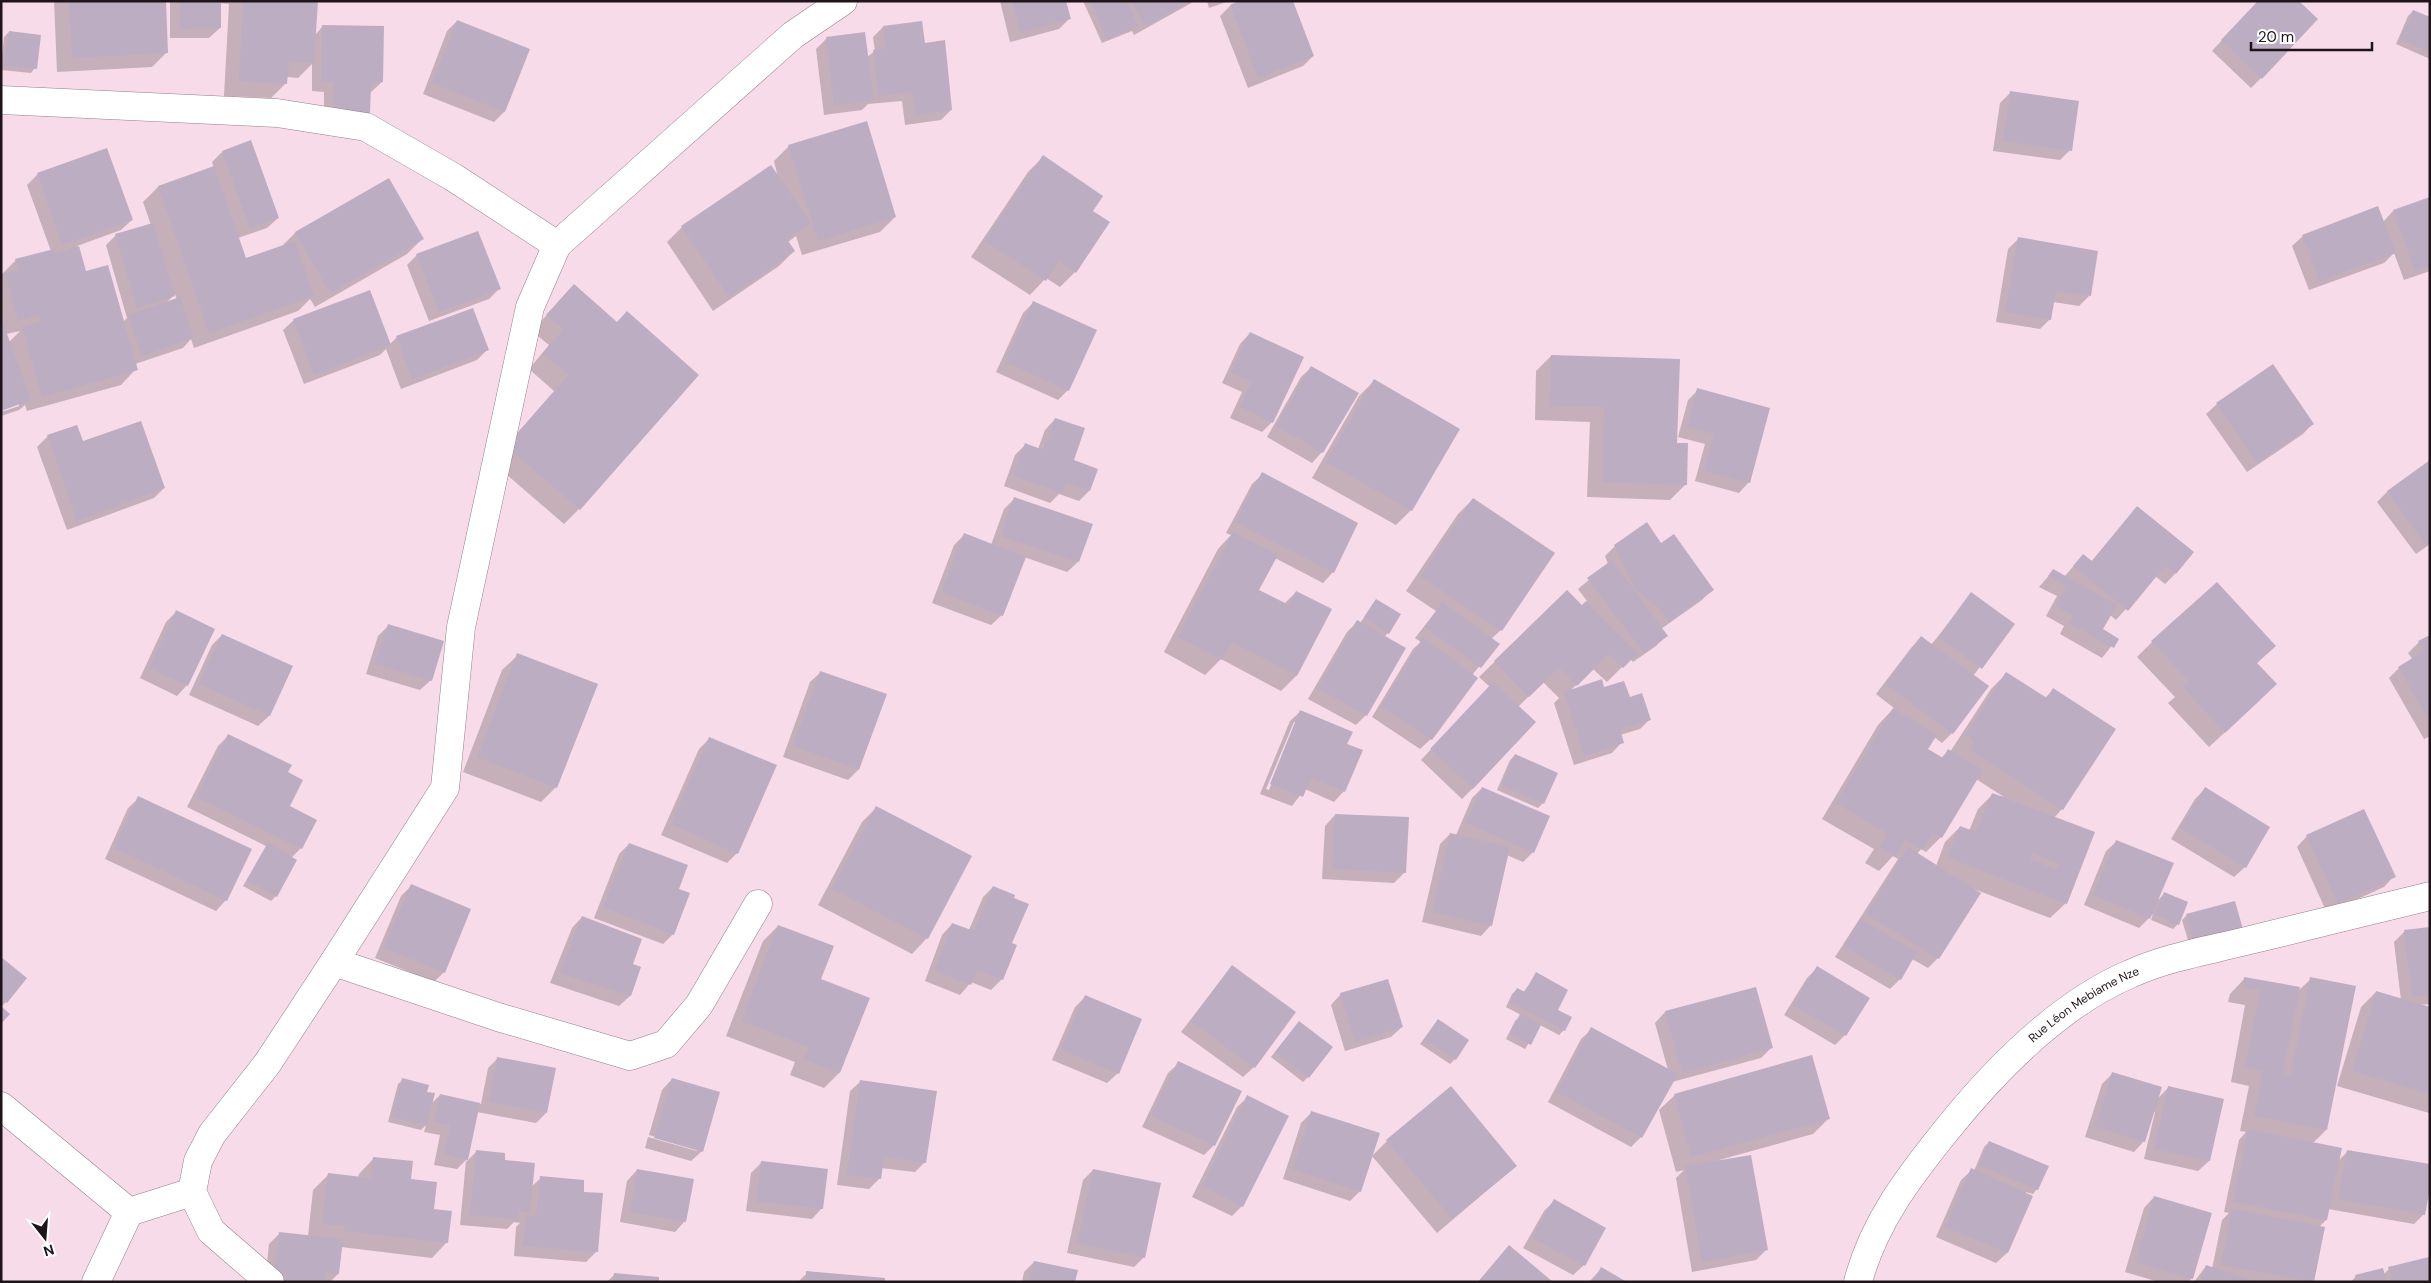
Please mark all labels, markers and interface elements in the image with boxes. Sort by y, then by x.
scale bar [2251,20,2372,52]
text: 20 m [2258,27,2294,47]
street label: Rue Léon Mebiame Nze [2025,963,2142,1046]
north arrow [20,1213,70,1263]
text: N [41,1240,56,1261]

